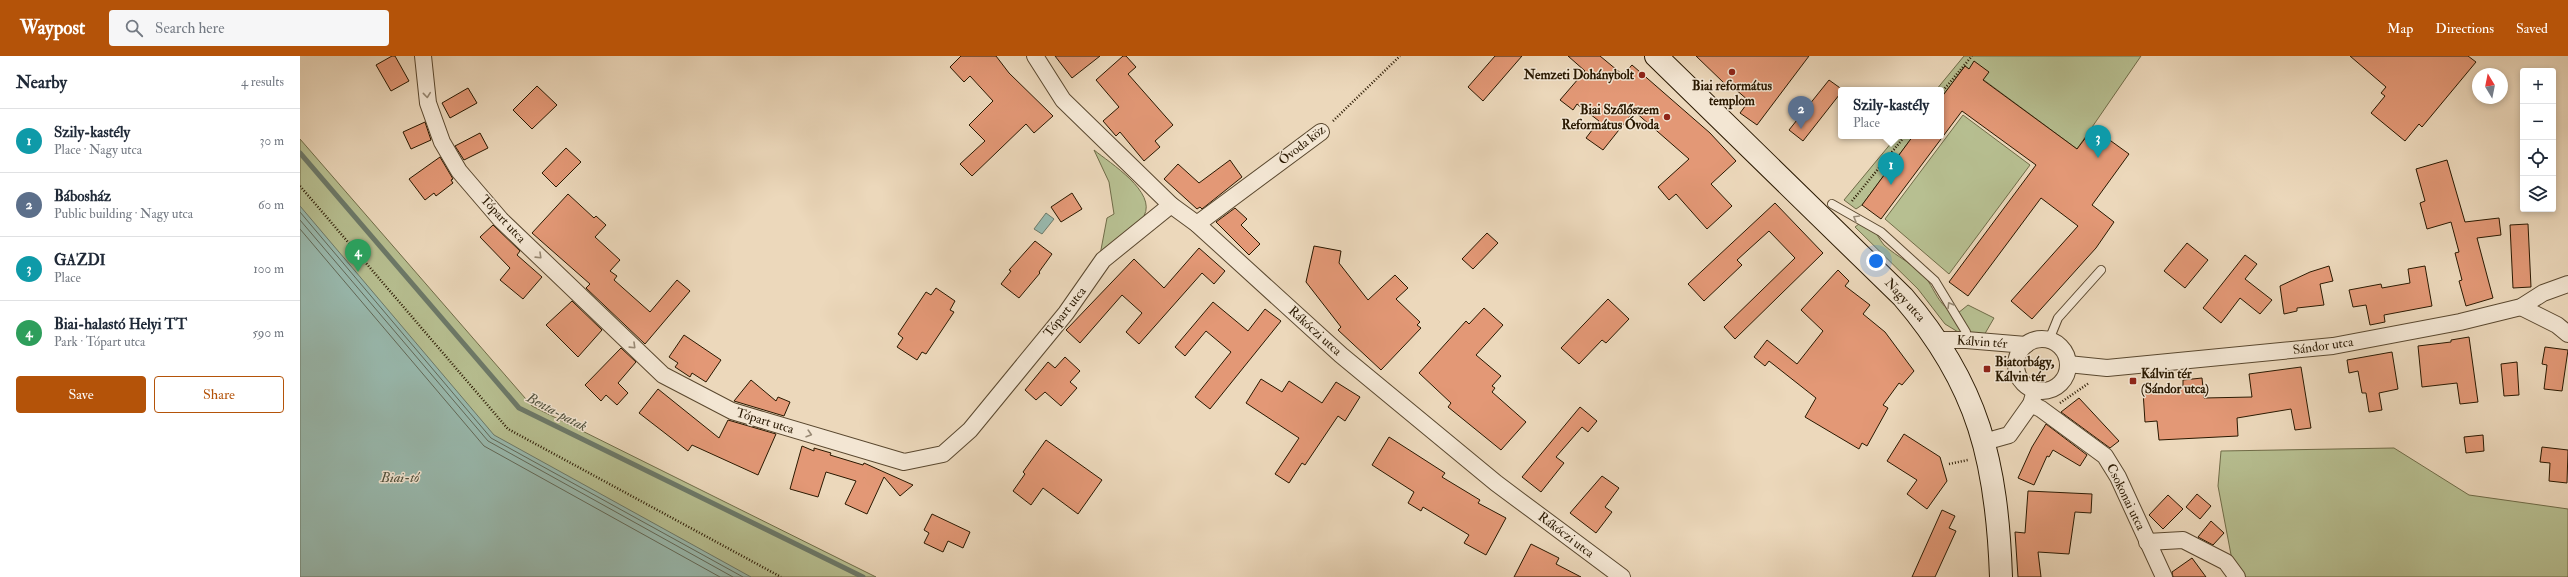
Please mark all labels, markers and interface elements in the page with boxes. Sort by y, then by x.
search box [109,10,389,46]
text: Waypost [20,16,85,40]
icon: search [123,17,145,39]
text: Search here [155,19,224,38]
text: Map [2387,20,2413,37]
text: Directions [2435,20,2494,37]
text: Saved [2516,20,2548,37]
place label: Nemzeti Dohánybolt [1523,67,1635,84]
marker: Biai református templom [1727,67,1737,77]
north arrow [2472,68,2508,104]
map controls [2520,68,2556,212]
button: + [2520,68,2556,104]
marker: Nemzeti Dohánybolt [1637,70,1647,80]
text: Nearby [16,72,67,93]
text: 4 results [241,74,284,90]
place label: Biai református templom [1692,78,1772,110]
popup [1838,87,1944,139]
one-way arrow [423,92,432,98]
pin: 2 [1788,96,1814,129]
text: Szily-kastély [1853,96,1929,115]
place label: Biai Szőlőszem Református Óvoda [1561,102,1660,133]
button: − [2520,104,2556,140]
marker: Biai Szőlőszem Református Óvoda [1662,112,1672,122]
text: Place [1853,115,1880,131]
street label: Óvoda köz [1275,120,1329,168]
text: Szily-kastély [54,123,130,142]
pin: 3 [2085,125,2111,158]
text: 1 [27,133,31,149]
text: 30 m [260,133,284,149]
button: locate [2520,140,2556,176]
text: Place · Nagy utca [54,142,142,158]
pin: 1 [1878,152,1904,185]
button: layers [2520,176,2556,212]
text: Bábosház [54,187,111,206]
street label: Tópart utca [476,192,530,247]
text: 2 [26,197,32,213]
text: 60 m [258,197,284,213]
text: Public building · Nagy utca [54,206,193,222]
one-way arrow [1853,215,1860,222]
pin: 4 [345,239,371,272]
text: GAZDI [54,251,106,270]
one-way arrow [534,251,542,259]
your location [1866,251,1886,271]
text: 3 [27,261,32,277]
text: 100 m [253,261,284,277]
text: Place [54,270,81,286]
street label: Nagy utca [1881,275,1929,326]
street label: Tópart utca [1040,283,1091,341]
one-way arrow [1947,302,1955,309]
street label: Rákóczi utca [1285,303,1345,359]
text: Biai-halastó Helyi TT [54,315,187,334]
text: 4 [25,325,33,341]
text: 590 m [252,325,284,341]
street label: Kálvin tér [1956,332,2008,352]
text: Park · Tópart utca [54,334,145,350]
street label: Sándor utca [2292,334,2355,358]
one-way arrow [628,341,636,349]
place label: Biatorbágy, Kálvin tér [1995,354,2054,385]
marker: Biatorbágy, Kálvin tér [1982,364,1992,374]
place label: Kálvin tér (Sándor utca) [2141,366,2209,397]
button: Save [16,376,146,413]
button: Share [154,376,284,413]
marker: Kálvin tér (Sándor utca) [2128,376,2138,386]
water label: Benta-patak [523,389,590,435]
street label: Tópart utca [734,405,797,439]
one-way arrow [805,430,812,438]
street label: Csokonai utca [2103,461,2149,534]
water label: Biai-tó [380,469,420,486]
street label: Rákóczi utca [1535,509,1598,562]

